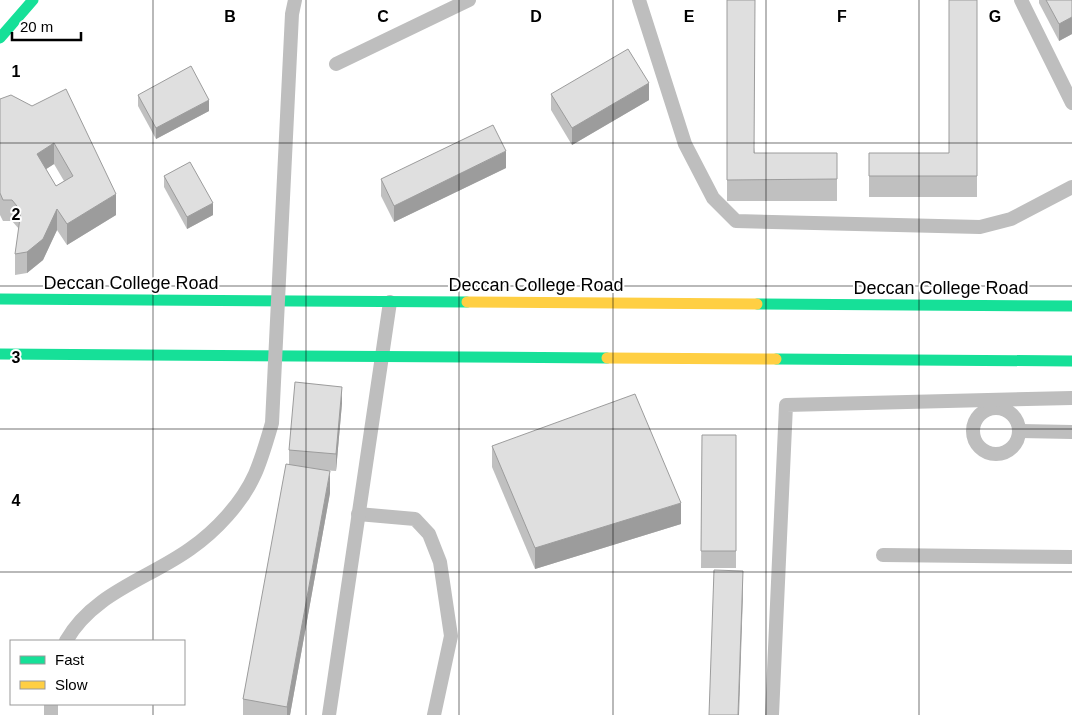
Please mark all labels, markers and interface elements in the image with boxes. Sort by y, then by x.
text: B [224,8,236,25]
text: C [377,8,389,25]
text: D [530,8,542,25]
text: E [684,8,695,25]
text: F [837,8,847,25]
text: G [989,8,1001,25]
scale bar [12,10,81,42]
text: 20 m [20,18,53,35]
text: 1 [12,63,21,80]
text: 2 [12,206,21,223]
street label: Deccan College Road [43,273,219,293]
street label: Deccan College Road [448,275,624,295]
street label: Deccan College Road [853,278,1029,298]
text: 3 [12,349,21,366]
text: 4 [12,492,21,509]
legend [10,640,185,705]
text: Fast [55,651,85,668]
text: Slow [55,676,88,693]

